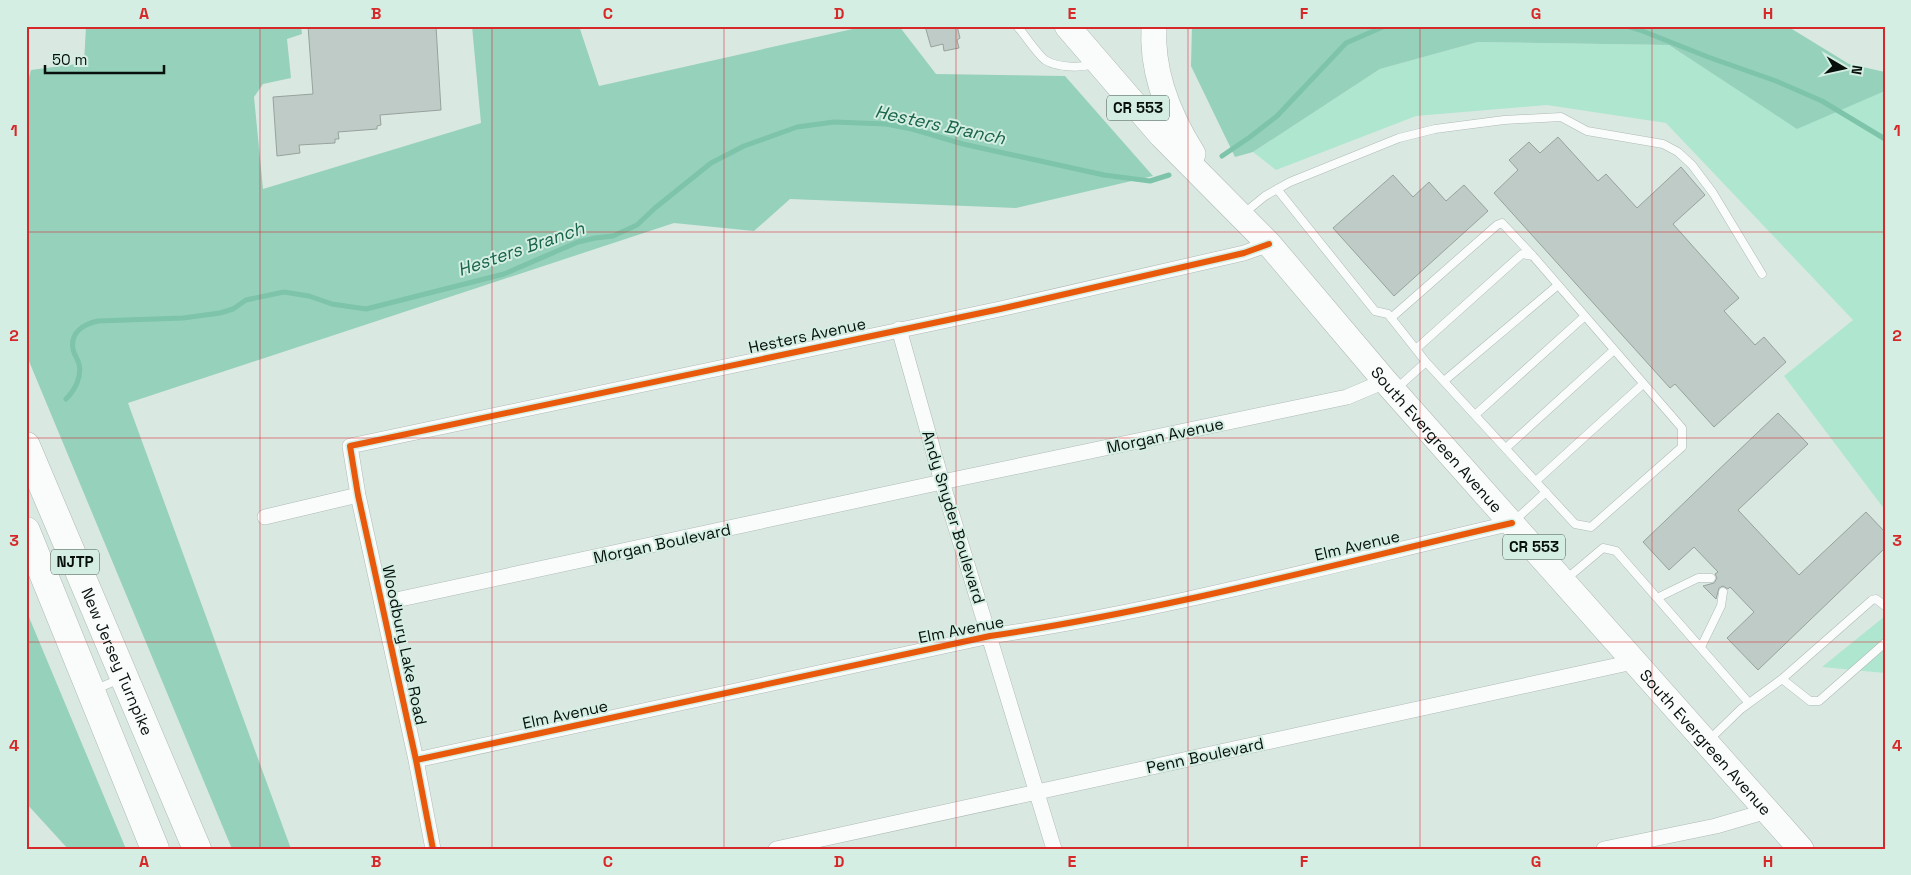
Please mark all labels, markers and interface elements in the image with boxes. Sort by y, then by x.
text: A [139,3,149,24]
text: B [371,3,381,24]
text: C [603,3,613,24]
text: D [834,3,844,24]
text: E [1068,3,1077,24]
text: F [1300,3,1309,24]
text: G [1531,3,1541,24]
text: H [1763,3,1773,24]
scale bar [45,42,164,74]
north arrow [1818,42,1868,92]
text: 50 m [52,50,87,69]
text: N [1847,64,1866,76]
road number: CR 553 [1107,96,1169,120]
water label: Hesters Branch [873,99,1008,150]
text: 1 [10,120,18,141]
text: 1 [1893,120,1901,141]
water label: Hesters Branch [454,216,588,281]
street label: Hesters Avenue [746,313,868,358]
text: 2 [9,325,19,346]
text: 2 [1892,325,1902,346]
street label: South Evergreen Avenue [1366,362,1507,517]
street label: Morgan Avenue [1105,413,1226,458]
street label: Andy Snyder Boulevard [917,428,990,606]
street label: Morgan Boulevard [592,519,733,568]
street label: Elm Avenue [1312,525,1402,566]
text: 3 [9,530,19,551]
text: 3 [1892,530,1902,551]
road number: CR 553 [1503,534,1565,560]
road number: NJTP [51,550,99,574]
street label: Woodbury Lake Road [377,563,432,727]
street label: New Jersey Turnpike [76,585,158,739]
street label: Elm Avenue [916,611,1006,648]
street label: South Evergreen Avenue [1635,665,1776,820]
street label: Elm Avenue [520,695,610,734]
street label: Penn Boulevard [1144,733,1266,778]
text: 4 [9,735,19,756]
text: 4 [1892,735,1902,756]
text: A [139,851,149,872]
text: B [371,851,381,872]
text: C [603,851,613,872]
text: D [834,851,844,872]
text: E [1068,851,1077,872]
text: F [1300,851,1309,872]
text: G [1531,851,1541,872]
text: H [1763,851,1773,872]

